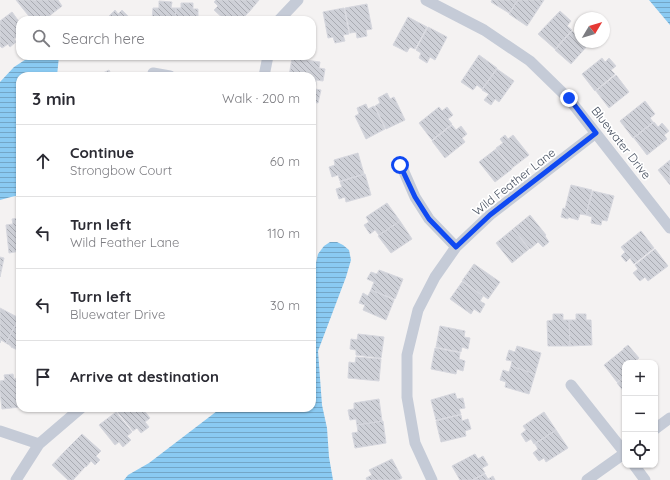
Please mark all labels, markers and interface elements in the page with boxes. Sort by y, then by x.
north arrow [574,12,610,48]
search box [16,16,316,60]
icon: search [30,27,52,49]
text: Search here [62,29,145,48]
text: 3 min [32,88,76,109]
route end [560,89,578,107]
text: Walk · 200 m [222,90,300,106]
street label: Bluewater Drive [588,103,655,182]
text: Continue [70,143,134,162]
street label: Wild Feather Lane [469,144,558,219]
icon: ahead [32,150,54,172]
text: 60 m [270,153,300,169]
route start [391,156,409,174]
text: Strongbow Court [70,162,172,178]
text: Turn left [70,215,132,234]
icon: left [32,222,54,244]
text: 110 m [267,225,300,241]
text: Wild Feather Lane [70,234,179,250]
text: Turn left [70,287,132,306]
icon: left [32,294,54,316]
text: 30 m [270,297,300,313]
text: Bluewater Drive [70,306,165,322]
map controls [622,360,658,468]
button: + [622,360,658,396]
icon: arrive [32,366,54,388]
text: Arrive at destination [70,367,219,386]
button: − [622,396,658,432]
button: locate [622,432,658,468]

